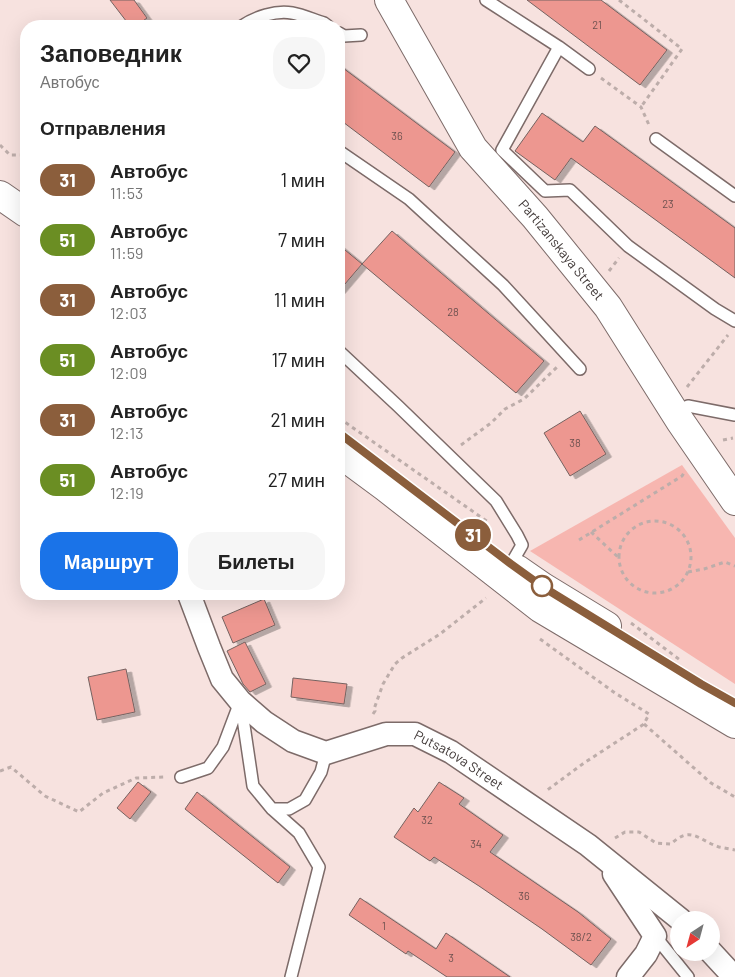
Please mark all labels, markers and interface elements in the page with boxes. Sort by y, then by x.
house number: 21 [592,18,602,31]
button: heart [273,37,325,89]
text: Заповедник [40,38,182,67]
text: Автобус [40,72,100,91]
text: Отправления [40,116,166,139]
house number: 36 [391,129,403,142]
text: Автобус [110,159,188,182]
text: 1 мин [280,168,325,191]
text: 31 [59,169,76,191]
text: 11:53 [110,183,143,202]
street label: Partizanskaya Street [515,196,608,303]
house number: 23 [662,197,674,210]
text: Автобус [110,219,188,242]
text: 7 мин [278,228,325,251]
text: 51 [60,229,75,251]
text: 11:59 [110,243,143,262]
text: Автобус [110,279,188,302]
text: 11 мин [274,288,325,311]
text: 31 [59,289,76,311]
text: 12:03 [110,303,147,322]
house number: 28 [447,305,459,318]
text: Автобус [110,339,188,362]
text: 17 мин [271,348,325,371]
text: 51 [60,349,75,371]
text: 12:09 [110,363,147,382]
text: Автобус [110,399,188,422]
text: 21 мин [270,408,325,431]
text: 31 [59,409,76,431]
text: 12:13 [110,423,143,442]
house number: 38 [569,436,581,449]
text: Автобус [110,459,188,482]
text: 27 мин [268,468,325,491]
text: 51 [60,469,75,491]
text: 12:19 [110,483,144,502]
line badge: 31 [450,519,496,551]
text: 31 [465,524,481,546]
button: Маршрут [40,532,178,590]
button: Билеты [188,532,325,590]
unlabelled marker [531,575,553,597]
street label: Putsatova Street [411,726,507,793]
house number: 32 [421,813,433,826]
house number: 34 [470,837,482,850]
house number: 36 [518,889,530,902]
north arrow [670,911,720,961]
map controls [670,911,720,961]
house number: 1 [382,919,386,932]
house number: 38/2 [570,930,592,943]
house number: 3 [448,951,454,964]

